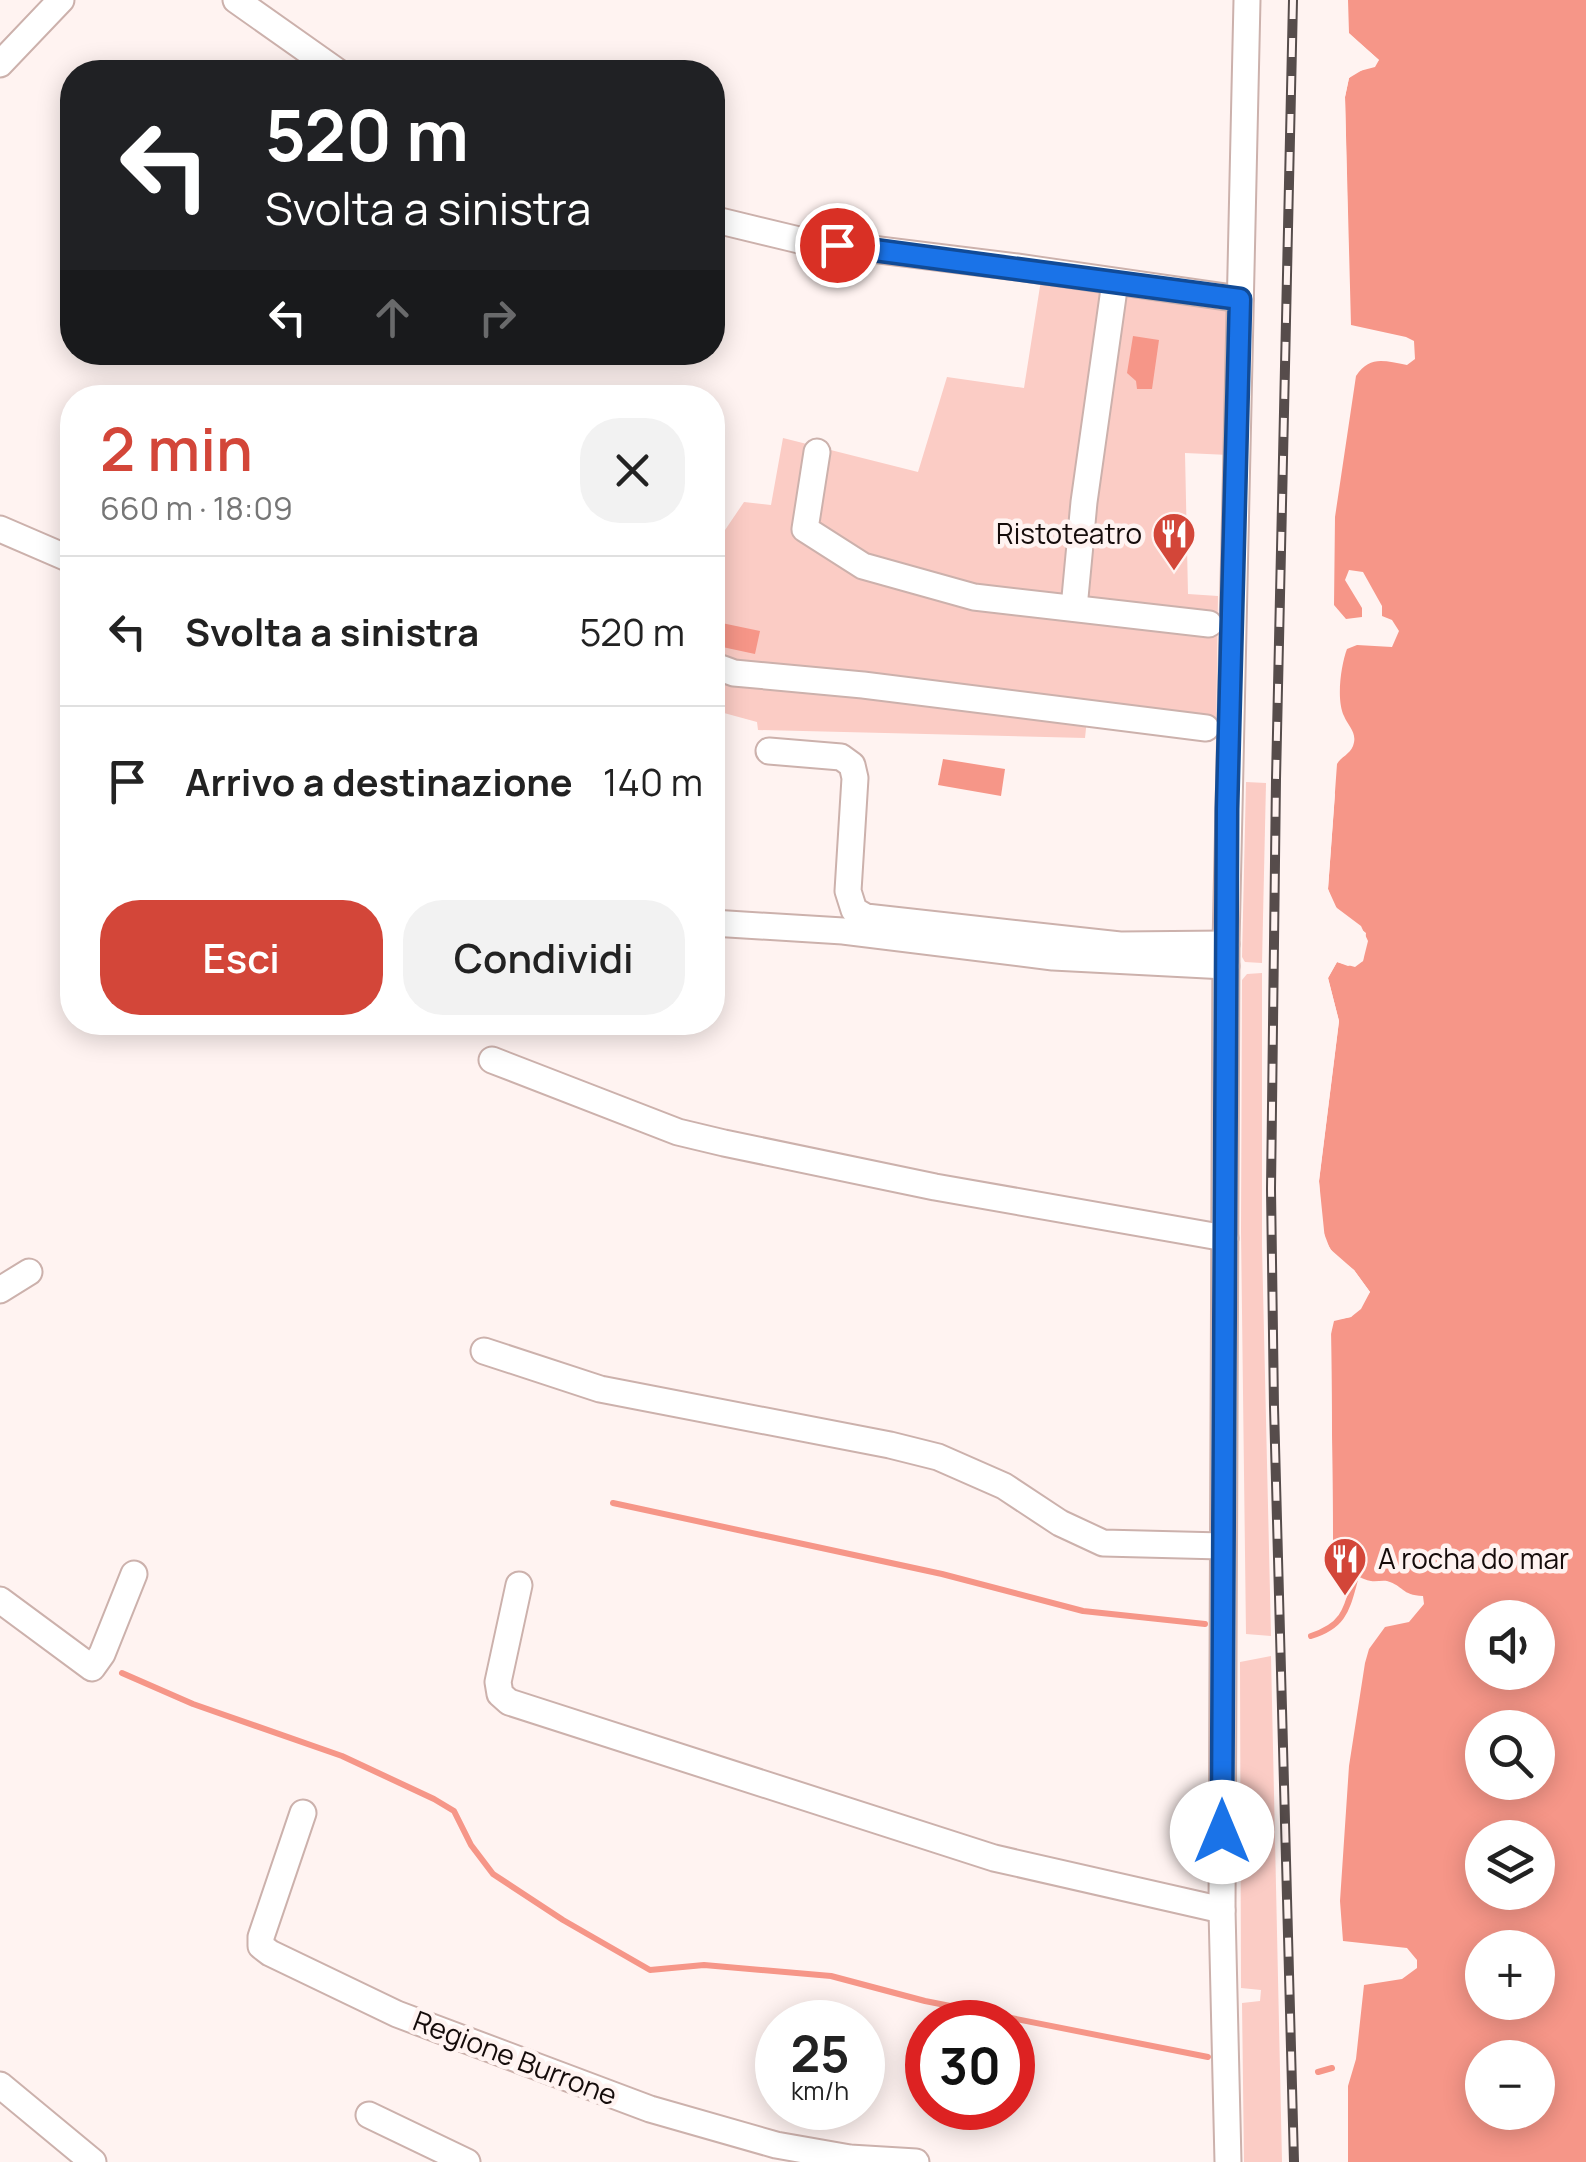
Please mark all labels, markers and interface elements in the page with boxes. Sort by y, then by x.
text: 520 m [265,86,469,182]
icon: left [100,100,230,230]
text: Svolta a sinistra [265,177,591,239]
pin [795,203,880,288]
icon: arrive [810,218,865,273]
icon: left [260,290,315,345]
icon: ahead [365,290,420,345]
icon: right [470,290,525,345]
text: 2 min [100,407,253,489]
button: close [580,418,685,523]
text: 660 m · 18:09 [100,486,293,530]
restaurant icon: Ristoteatro [1151,511,1197,572]
place label: Ristoteatro [996,514,1142,552]
icon: left [100,604,155,659]
text: Svolta a sinistra [185,605,479,657]
text: 520 m [579,605,685,657]
icon: arrive [100,754,155,809]
text: Arrivo a destinazione [185,755,573,807]
text: 140 m [603,755,703,807]
button: Esci [100,900,383,1015]
button: Condividi [403,900,685,1015]
restaurant icon: A rocha do mar [1322,1536,1368,1597]
place label: A rocha do mar [1378,1539,1569,1577]
map controls [1465,1600,1555,2130]
button: sound [1465,1600,1555,1690]
button: search [1465,1710,1555,1800]
position arrow [1170,1780,1274,1884]
button: layers [1465,1820,1555,1910]
button: + [1465,1930,1555,2020]
speed limit sign: 30 [905,2000,1035,2130]
street label: Regione Burrone [408,2001,623,2113]
text: 25 [790,2019,850,2087]
button: − [1465,2040,1555,2130]
text: km/h [791,2073,849,2108]

